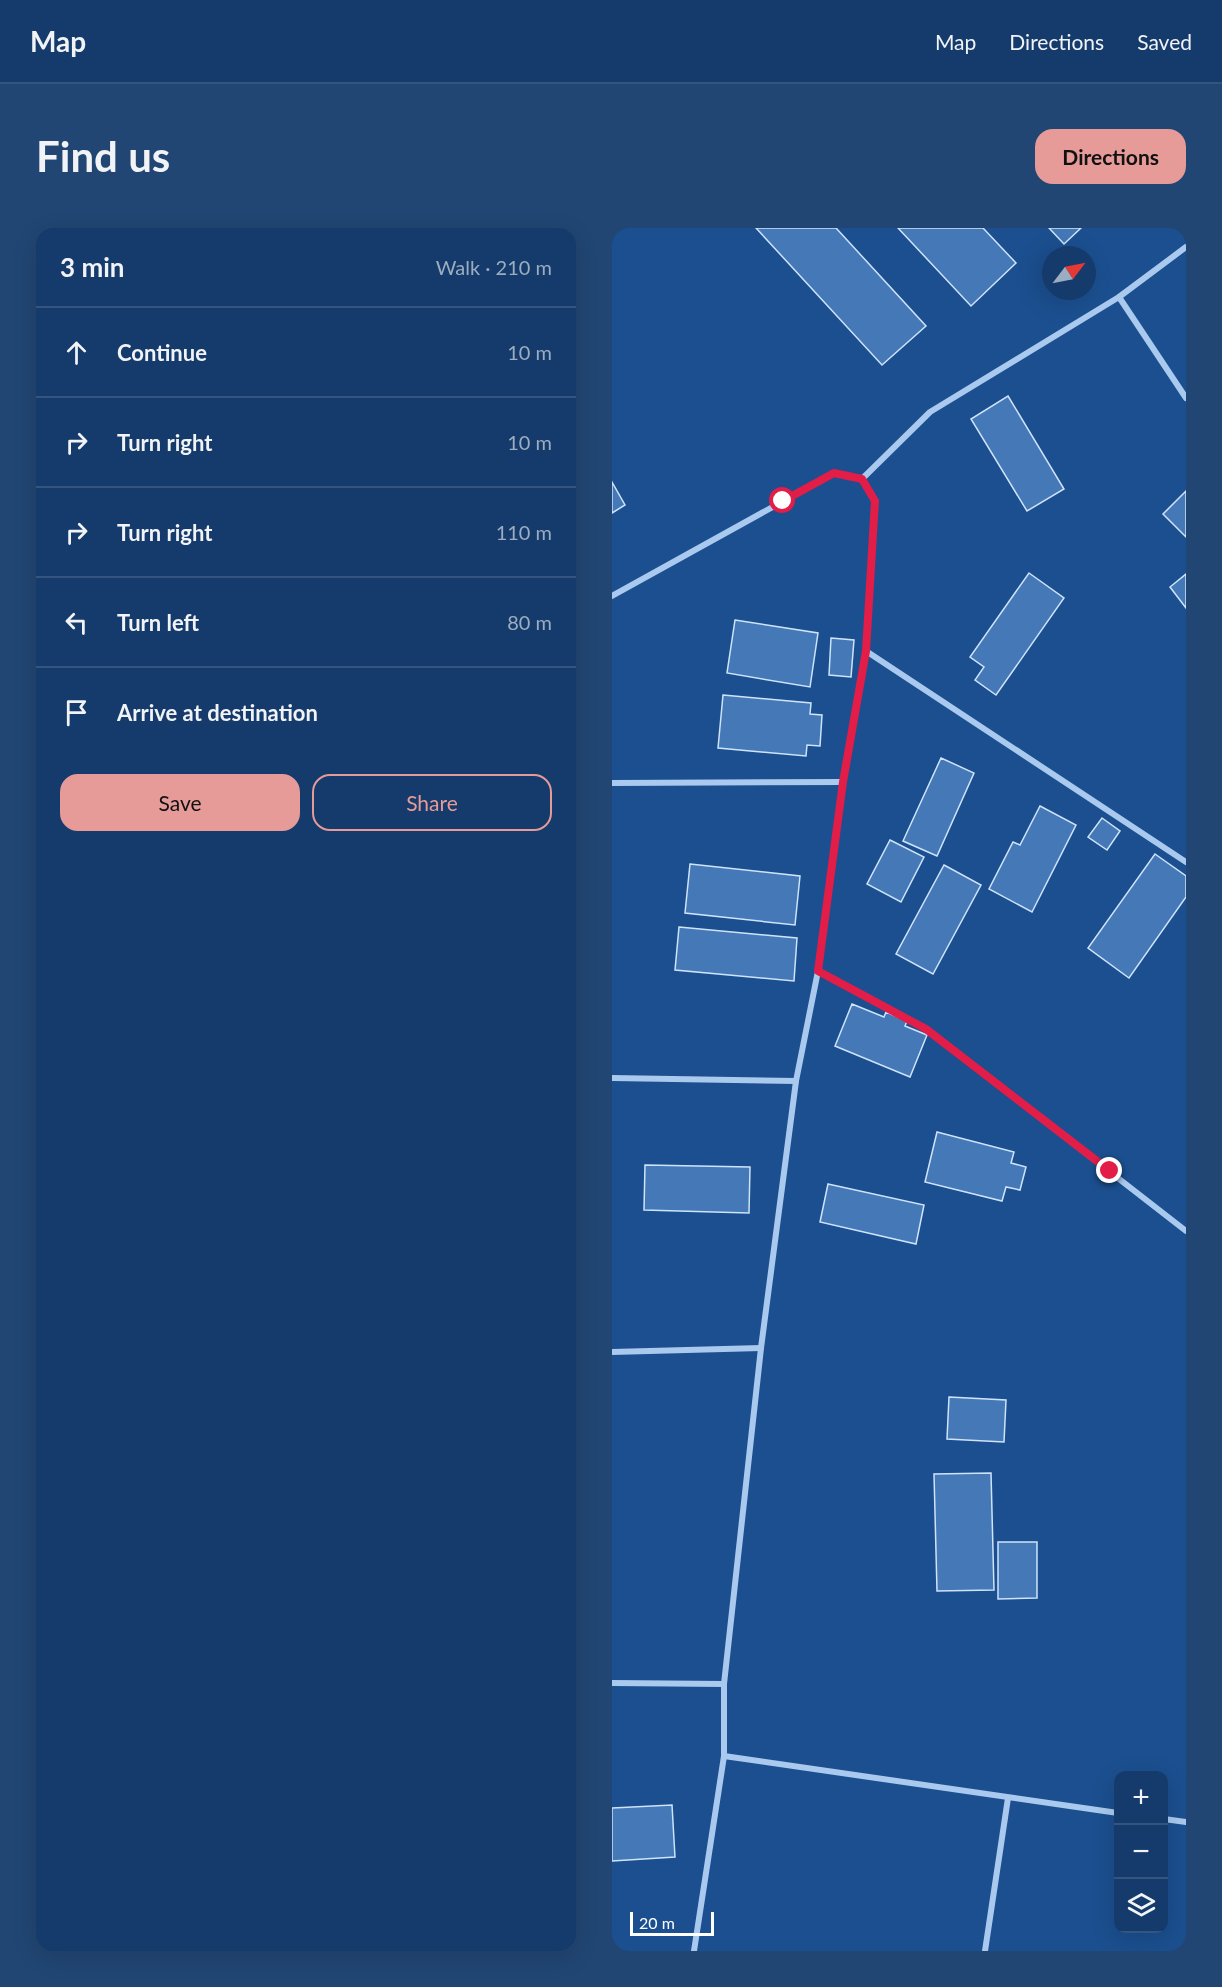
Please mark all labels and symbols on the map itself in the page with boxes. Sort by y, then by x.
north arrow [1042,246,1096,300]
route start [769,487,795,513]
route end [1096,1157,1122,1183]
scale bar [630,1909,714,1936]

